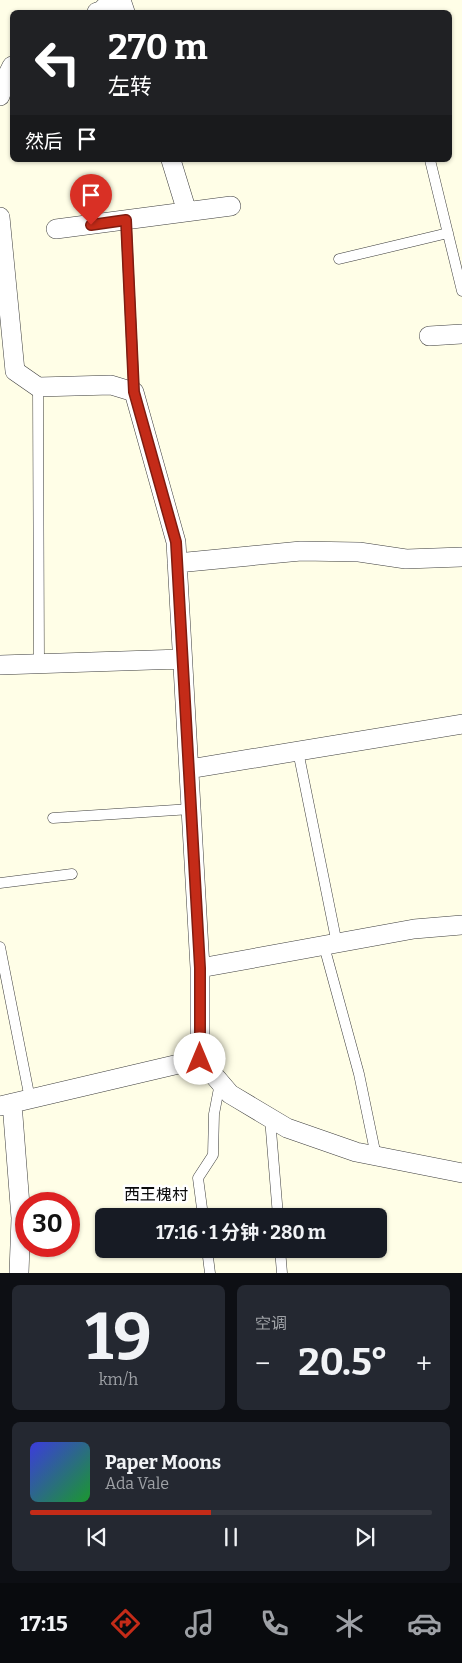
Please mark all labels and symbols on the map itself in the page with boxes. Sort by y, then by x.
pin [70,174,112,225]
position arrow [173,1032,225,1084]
district label: 西王槐村 [124,1185,188,1204]
speed limit sign: 30 [15,1192,80,1257]

